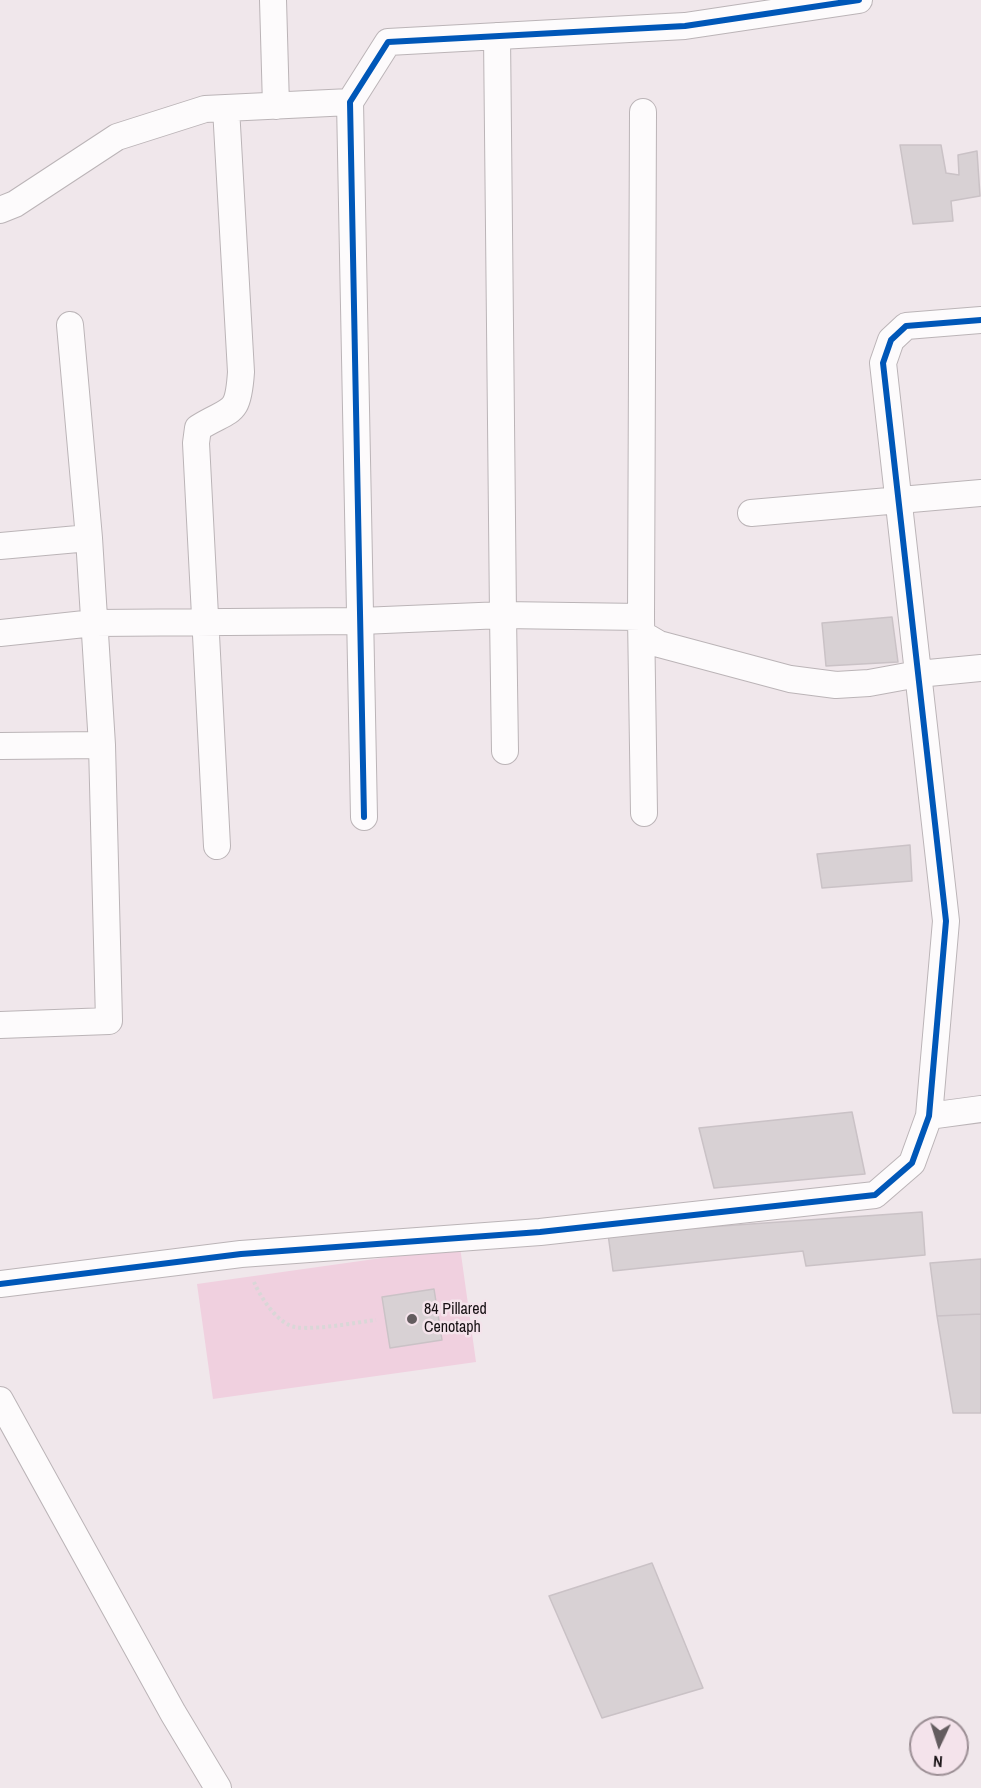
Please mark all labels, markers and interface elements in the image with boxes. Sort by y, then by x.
place label: 84 Pillared Cenotaph [424,1300,487,1338]
marker: 84 Pillared Cenotaph [405,1312,419,1326]
north arrow [909,1716,969,1776]
text: N [932,1751,943,1773]

